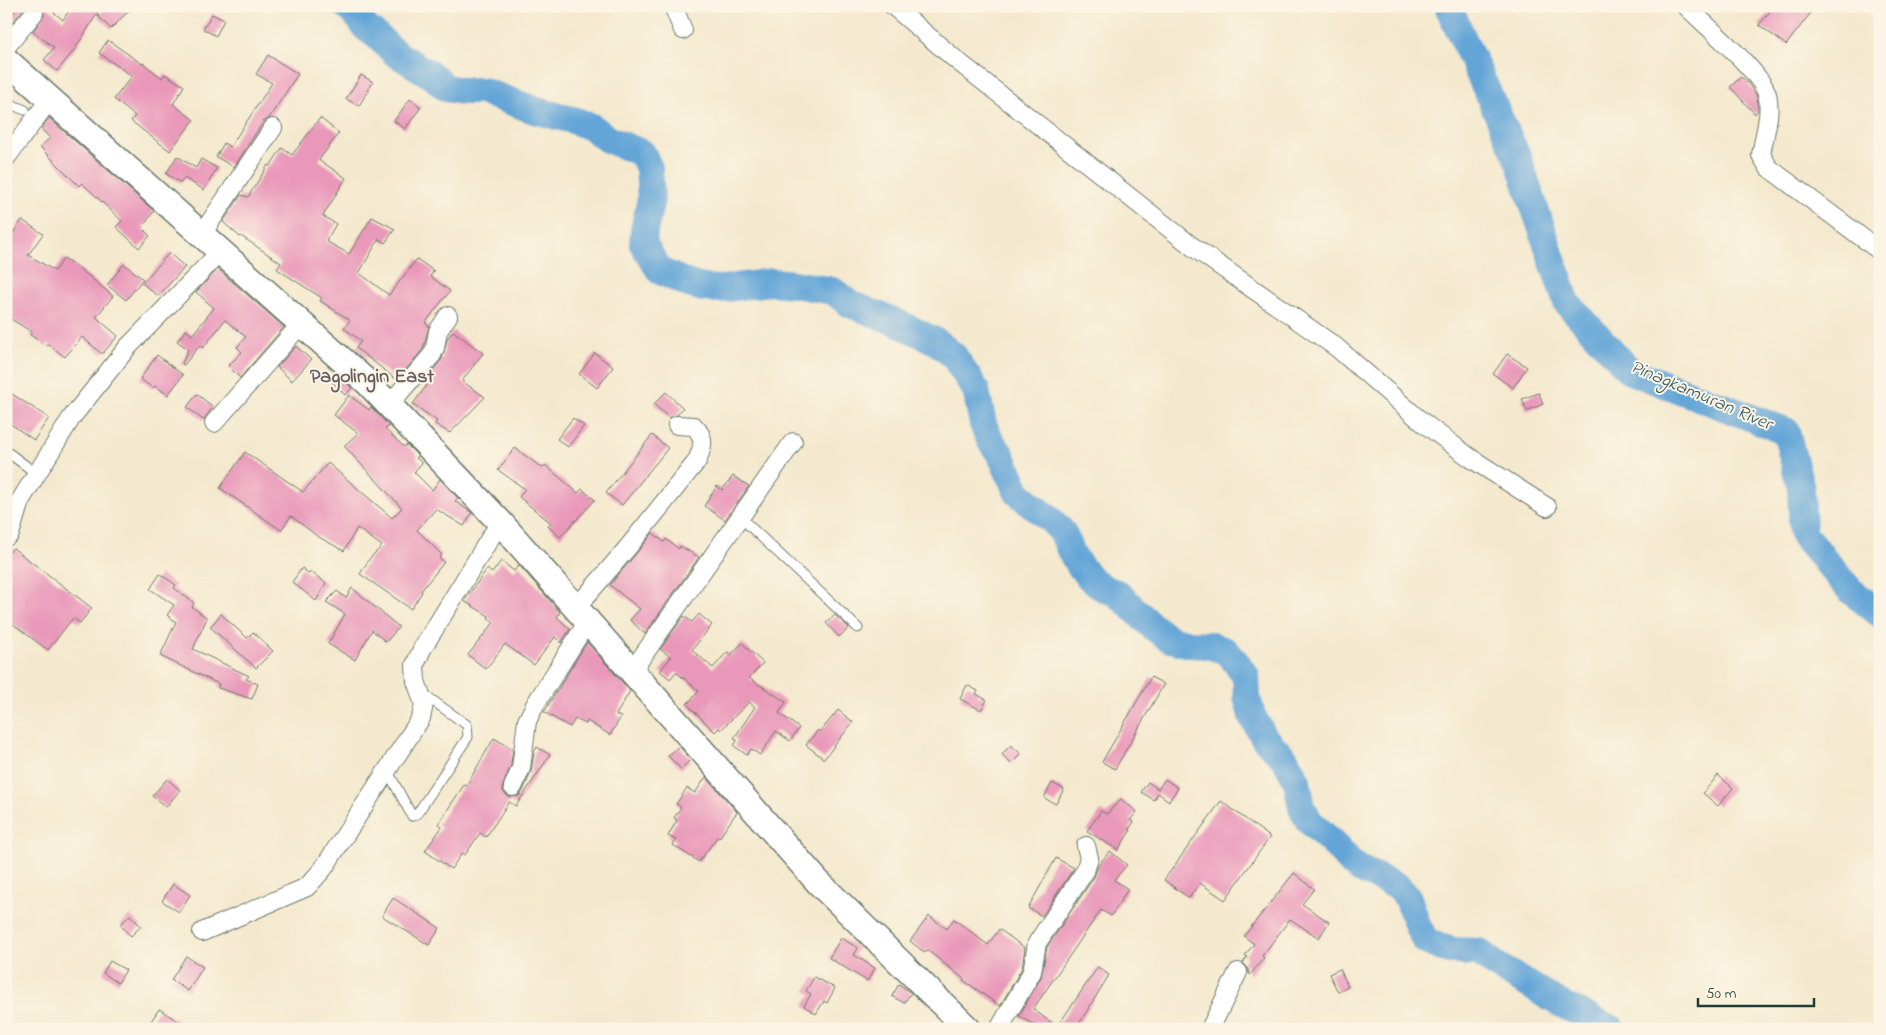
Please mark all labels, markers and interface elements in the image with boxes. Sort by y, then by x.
water label: Pinagkamuran River [1626,354,1778,440]
district label: Pagolingin East [310,363,434,393]
scale bar [1698,975,1815,1007]
text: 50 m [1706,983,1737,1005]

